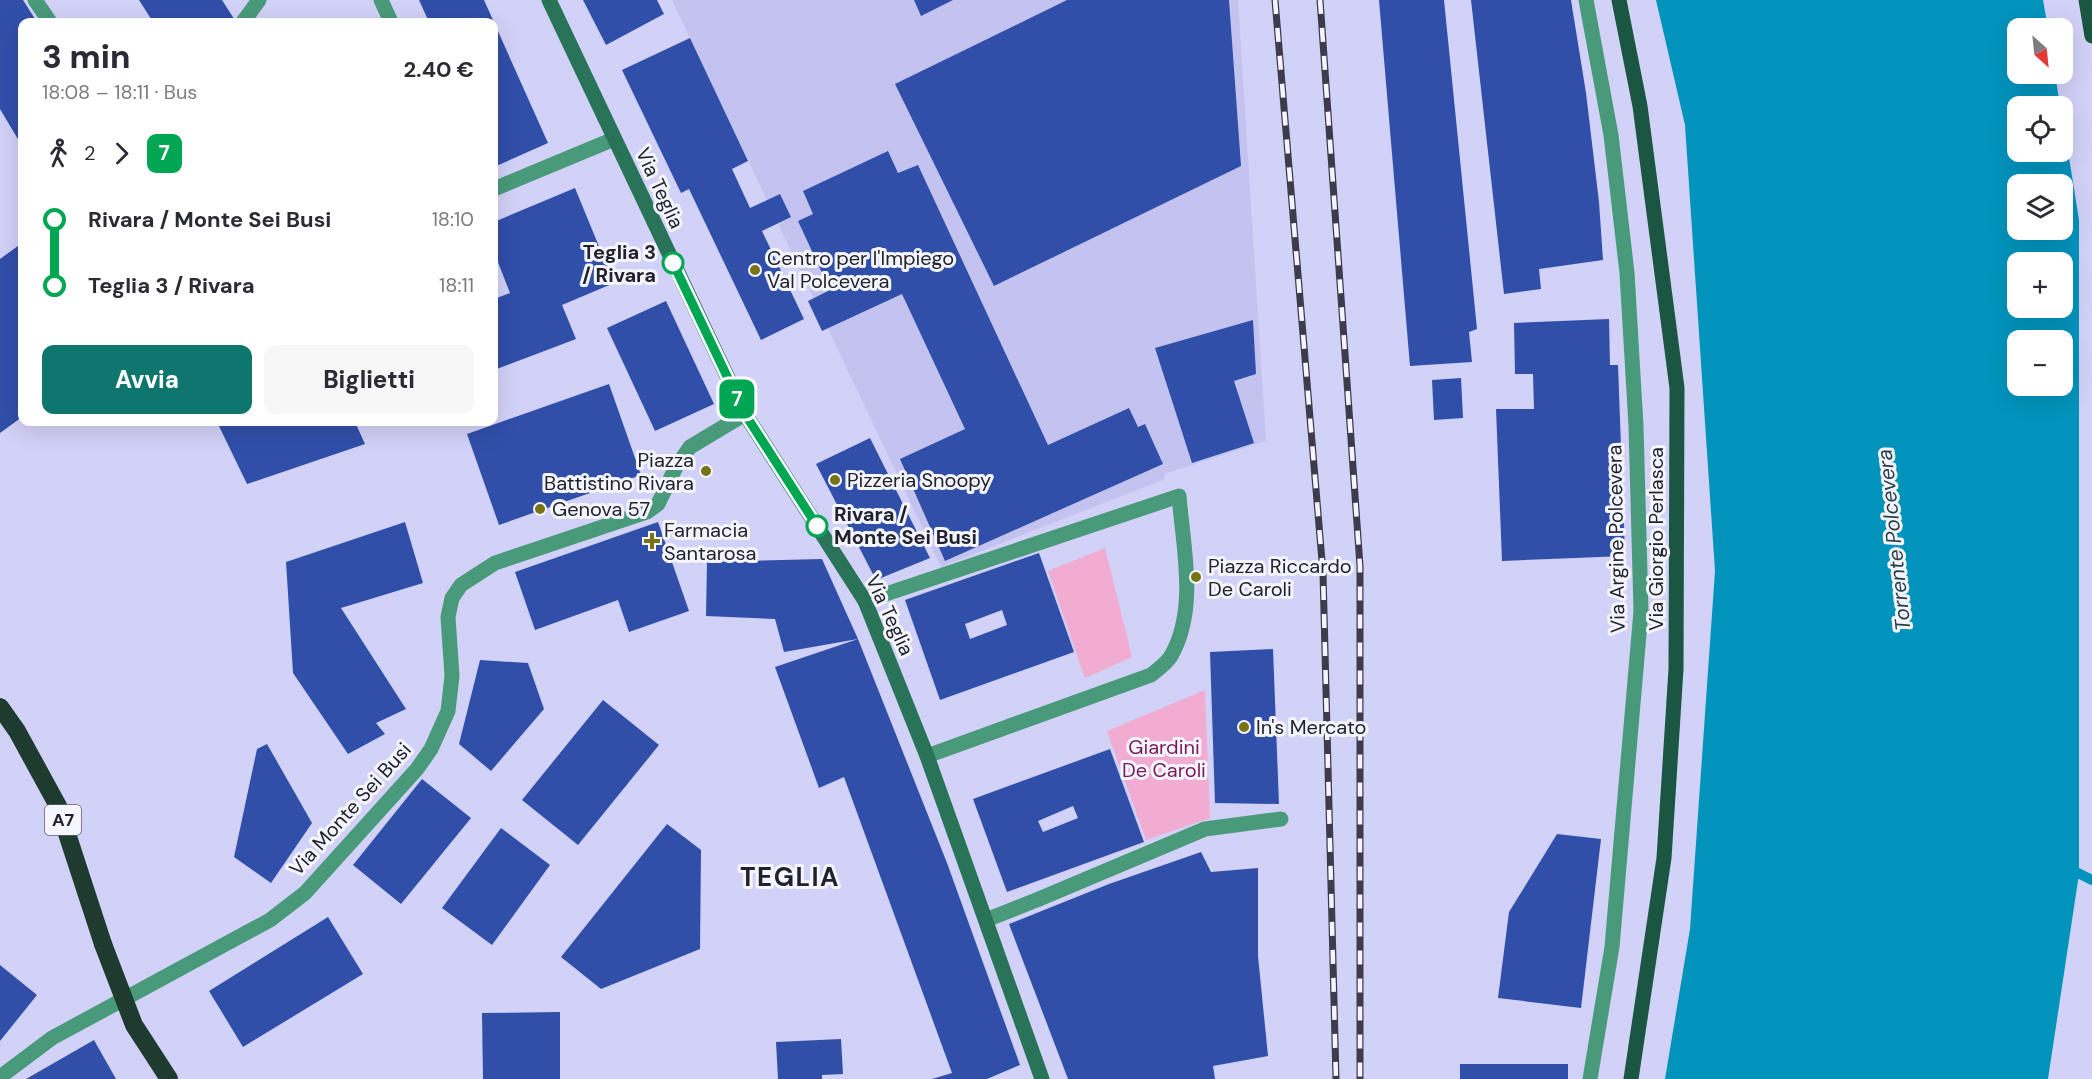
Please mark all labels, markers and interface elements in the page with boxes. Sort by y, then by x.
north arrow [2007,18,2073,84]
map controls [2007,18,2073,396]
text: 3 min [42,35,130,78]
text: 2.40 € [403,55,474,84]
text: 18:08 – 18:11 · Bus [42,79,197,105]
button: locate [2007,96,2073,162]
icon: walk [42,137,75,170]
icon: forward [105,137,138,170]
text: 7 [159,139,170,167]
text: 2 [84,140,96,166]
street label: Via Teglia [630,143,690,233]
button: layers [2007,174,2073,240]
text: Rivara / Monte Sei Busi [88,205,331,234]
text: 18:10 [432,206,474,232]
place label: Teglia 3 / Rivara [582,239,656,288]
place label: Centro per l'Impiego Val Polcevera [767,245,954,294]
marker: Teglia 3 / Rivara [662,252,684,274]
button: + [2007,252,2073,318]
marker: Centro per l'Impiego Val Polcevera [748,263,762,277]
text: Teglia 3 / Rivara [88,271,255,300]
text: 18:11 [439,272,474,298]
button: − [2007,330,2073,396]
button: Avvia [42,345,252,414]
button: Biglietti [264,345,474,414]
line badge: 7 [718,380,756,418]
text: 7 [731,385,743,413]
street label: Via Argine Polcevera [1601,445,1631,633]
place label: Piazza Battistino Rivara [544,447,694,496]
street label: Via Giorgio Perlasca [1643,447,1669,631]
water label: Torrente Polcevera [1871,448,1917,632]
marker: Piazza Battistino Rivara [699,464,713,478]
place label: Pizzeria Snoopy [847,467,991,493]
marker: Pizzeria Snoopy [828,473,842,487]
place label: Genova 57 [552,496,650,522]
place label: Rivara / Monte Sei Busi [834,501,977,550]
marker: Genova 57 [533,502,547,516]
marker: Rivara / Monte Sei Busi [806,515,828,537]
place label: Farmacia Santarosa [664,517,756,566]
marker: Farmacia Santarosa [645,534,659,548]
place label: Piazza Riccardo De Caroli [1208,553,1352,602]
street label: Via Teglia [860,570,920,660]
marker: Piazza Riccardo De Caroli [1189,570,1203,584]
place label: In's Mercato [1256,714,1366,740]
marker: In's Mercato [1237,720,1251,734]
park label: Giardini De Caroli [1122,734,1206,783]
street label: Via Monte Sei Busi [283,737,417,881]
road number: A7 [45,805,81,835]
district label: TEGLIA [740,860,840,894]

